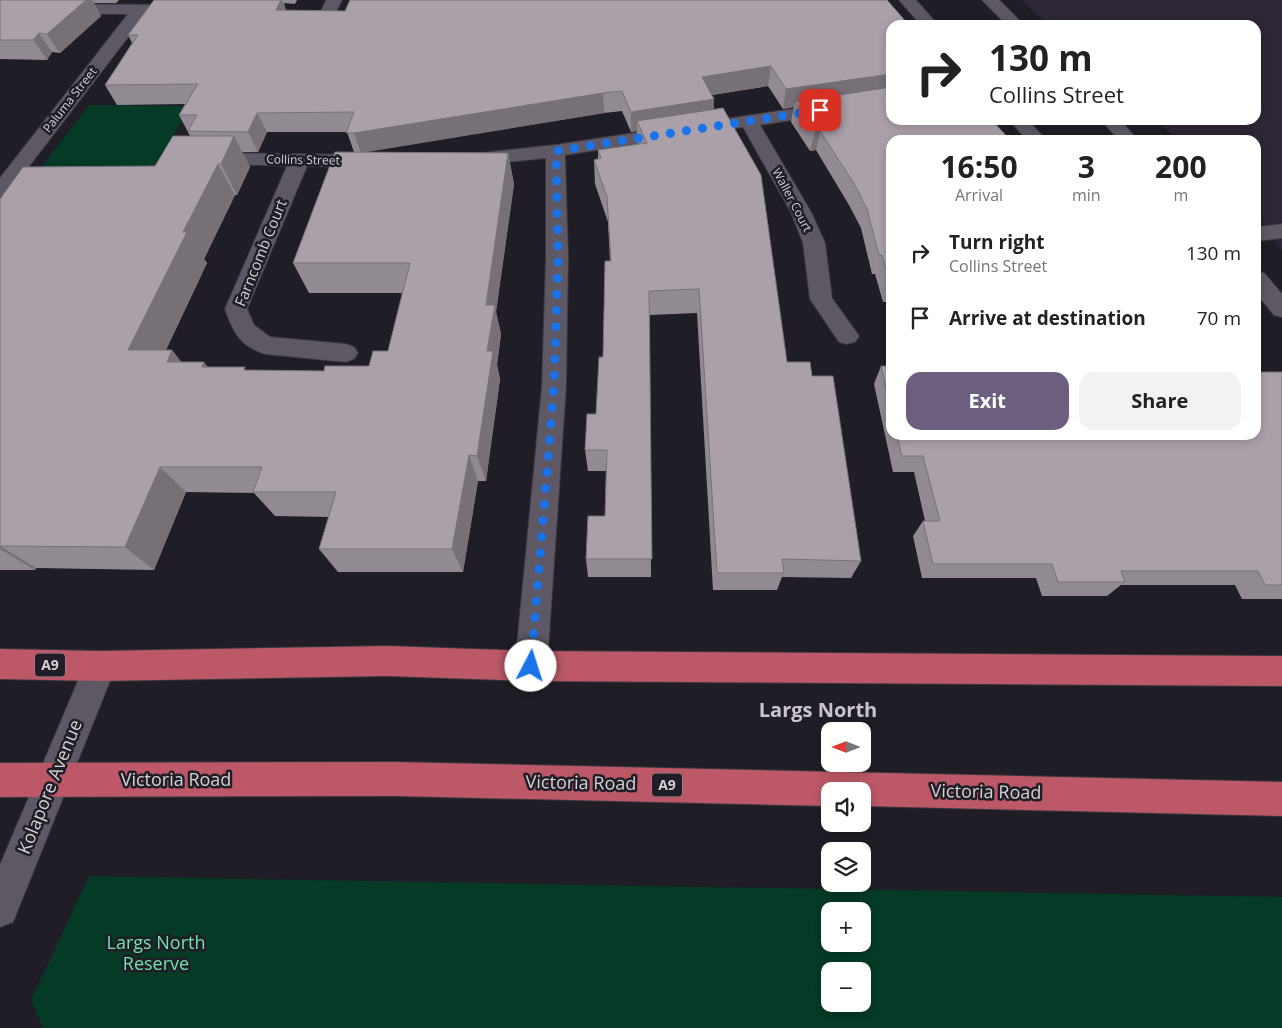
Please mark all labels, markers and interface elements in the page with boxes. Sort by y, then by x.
text: 130 m [989,34,1093,81]
icon: right [906,40,971,105]
street label: Paluma Street [39,63,101,136]
text: Collins Street [989,79,1124,109]
pin [799,89,841,131]
icon: arrive [806,96,834,124]
text: 16:50 [940,146,1018,187]
text: 3 [1078,146,1095,187]
text: 200 [1155,146,1207,187]
street label: Collins Street [266,150,340,169]
street label: Waller Court [769,165,816,235]
text: Arrival [955,184,1003,206]
text: min [1072,184,1101,206]
text: m [1173,184,1188,206]
street label: Farncomb Court [229,196,291,309]
text: Turn right [949,229,1044,255]
icon: right [906,239,934,267]
text: 130 m [1186,240,1241,266]
text: Collins Street [949,255,1047,277]
icon: arrive [906,304,934,332]
text: Arrive at destination [949,305,1146,331]
text: 70 m [1197,305,1241,331]
button: Exit [906,372,1069,430]
button: Share [1079,372,1241,430]
position arrow [504,639,556,691]
road number: A9 [35,654,65,676]
district label: Largs North [759,696,877,723]
street label: Kolapore Avenue [11,716,87,857]
north arrow [821,722,871,772]
map controls [821,722,871,1012]
street label: Victoria Road [121,767,231,791]
street label: Victoria Road [525,769,637,795]
road number: A9 [652,774,682,796]
street label: Victoria Road [930,778,1042,804]
button: sound [821,782,871,832]
button: layers [821,842,871,892]
button: + [821,902,871,952]
park label: Largs North Reserve [107,930,205,975]
button: − [821,962,871,1012]

